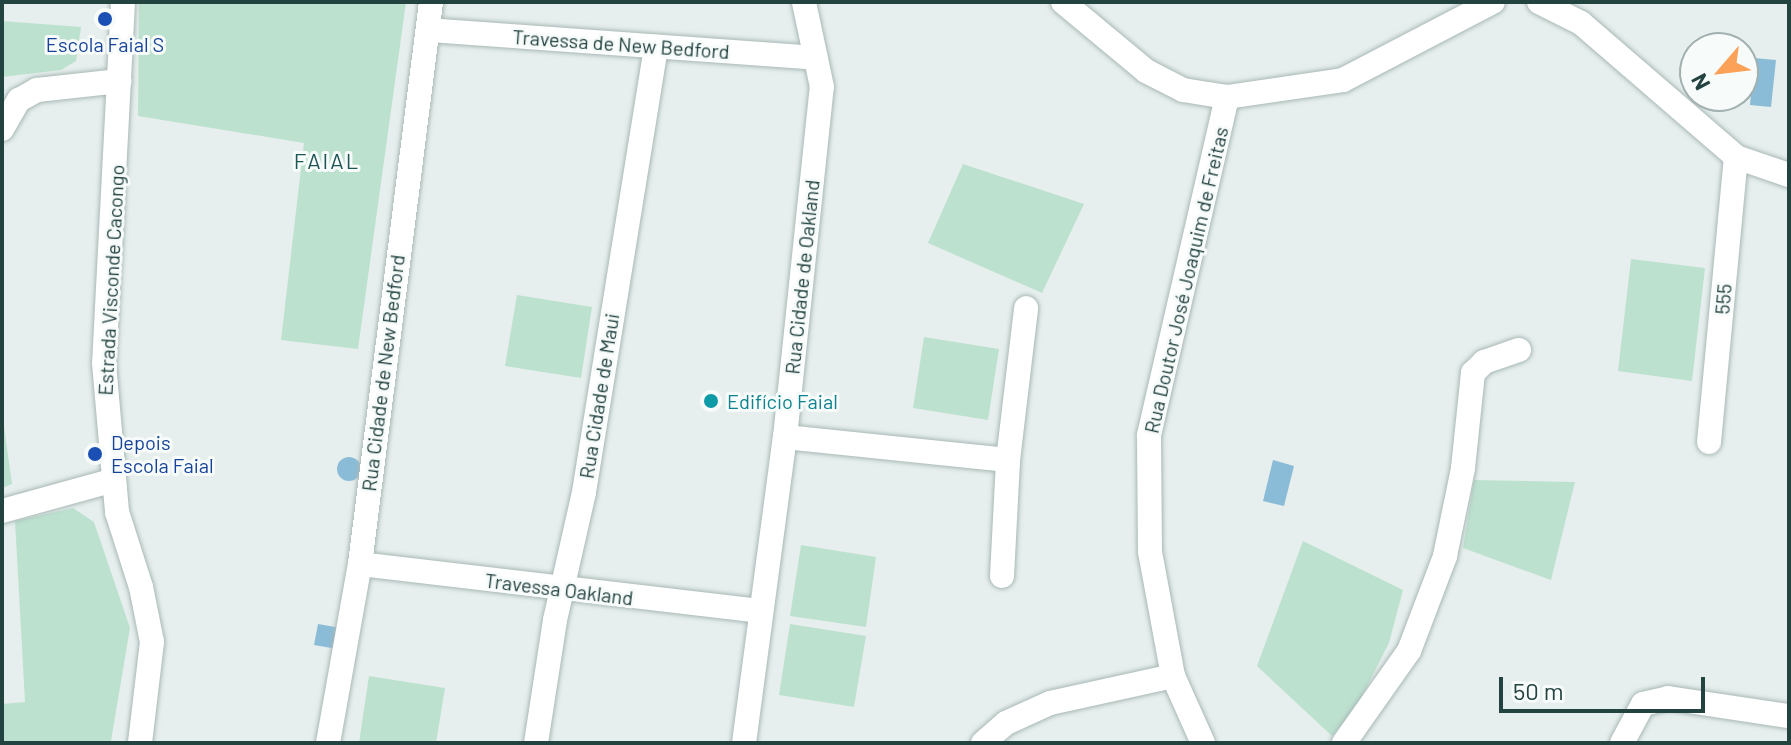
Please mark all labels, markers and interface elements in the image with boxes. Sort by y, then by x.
marker: Escola Faial S [96,10,114,28]
street label: Travessa de New Bedford [512,24,730,64]
place label: Escola Faial S [46,32,164,56]
north arrow [1679,32,1759,112]
text: N [1685,70,1714,95]
street label: Rua Doutor José Joaquim de Freitas [1139,124,1233,436]
district label: FAIAL [294,148,360,174]
street label: Estrada Visconde Cacongo [93,164,129,396]
street label: Rua Cidade de Oakland [780,178,824,376]
street label: Rua Cidade de New Bedford [357,253,409,493]
street label: 555 [1710,283,1736,315]
street label: Rua Cidade de Maui [574,312,624,480]
place label: Edifício Faial [727,389,838,413]
marker: Edifício Faial [702,392,720,410]
place label: Depois Escola Faial [111,430,214,477]
marker: Depois Escola Faial [86,445,104,463]
street label: Travessa Oakland [483,568,635,610]
scale bar [1503,661,1709,711]
text: 50 m [1513,676,1564,705]

